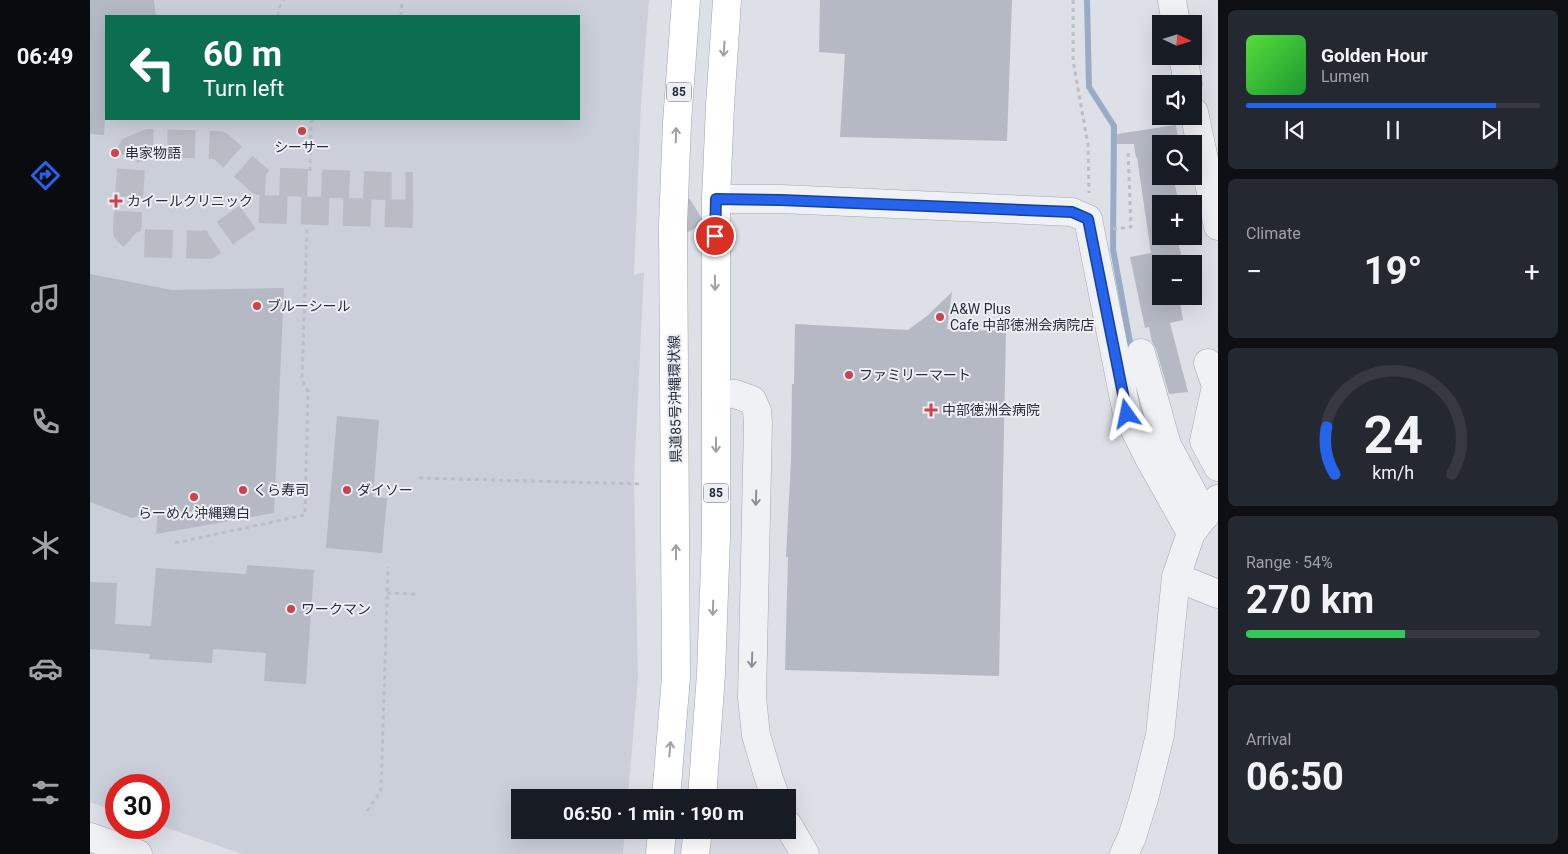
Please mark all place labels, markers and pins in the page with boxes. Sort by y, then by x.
marker: シーサー [296,125,308,137]
place label: シーサー [274,139,330,155]
place label: 串家物語 [125,145,181,161]
marker: 串家物語 [109,147,121,159]
place label: カイールクリニック [127,193,253,209]
marker: カイールクリニック [109,194,123,208]
pin [694,215,736,257]
place label: ブルーシール [267,298,351,314]
marker: ブルーシール [251,300,263,312]
place label: A&W Plus Cafe 中部徳洲会病院店 [950,301,1094,333]
marker: A&W Plus Cafe 中部徳洲会病院店 [934,311,946,323]
place label: ファミリーマート [859,367,971,383]
marker: ファミリーマート [843,369,855,381]
place label: 中部徳洲会病院 [942,402,1040,418]
marker: 中部徳洲会病院 [924,403,938,417]
place label: くら寿司 [253,482,309,498]
place label: ダイソー [357,482,413,498]
marker: くら寿司 [237,484,249,496]
marker: ダイソー [341,484,353,496]
marker: らーめん沖縄鶏白 [188,491,200,503]
place label: らーめん沖縄鶏白 [138,505,250,521]
place label: ワークマン [301,601,371,617]
marker: ワークマン [285,603,297,615]

